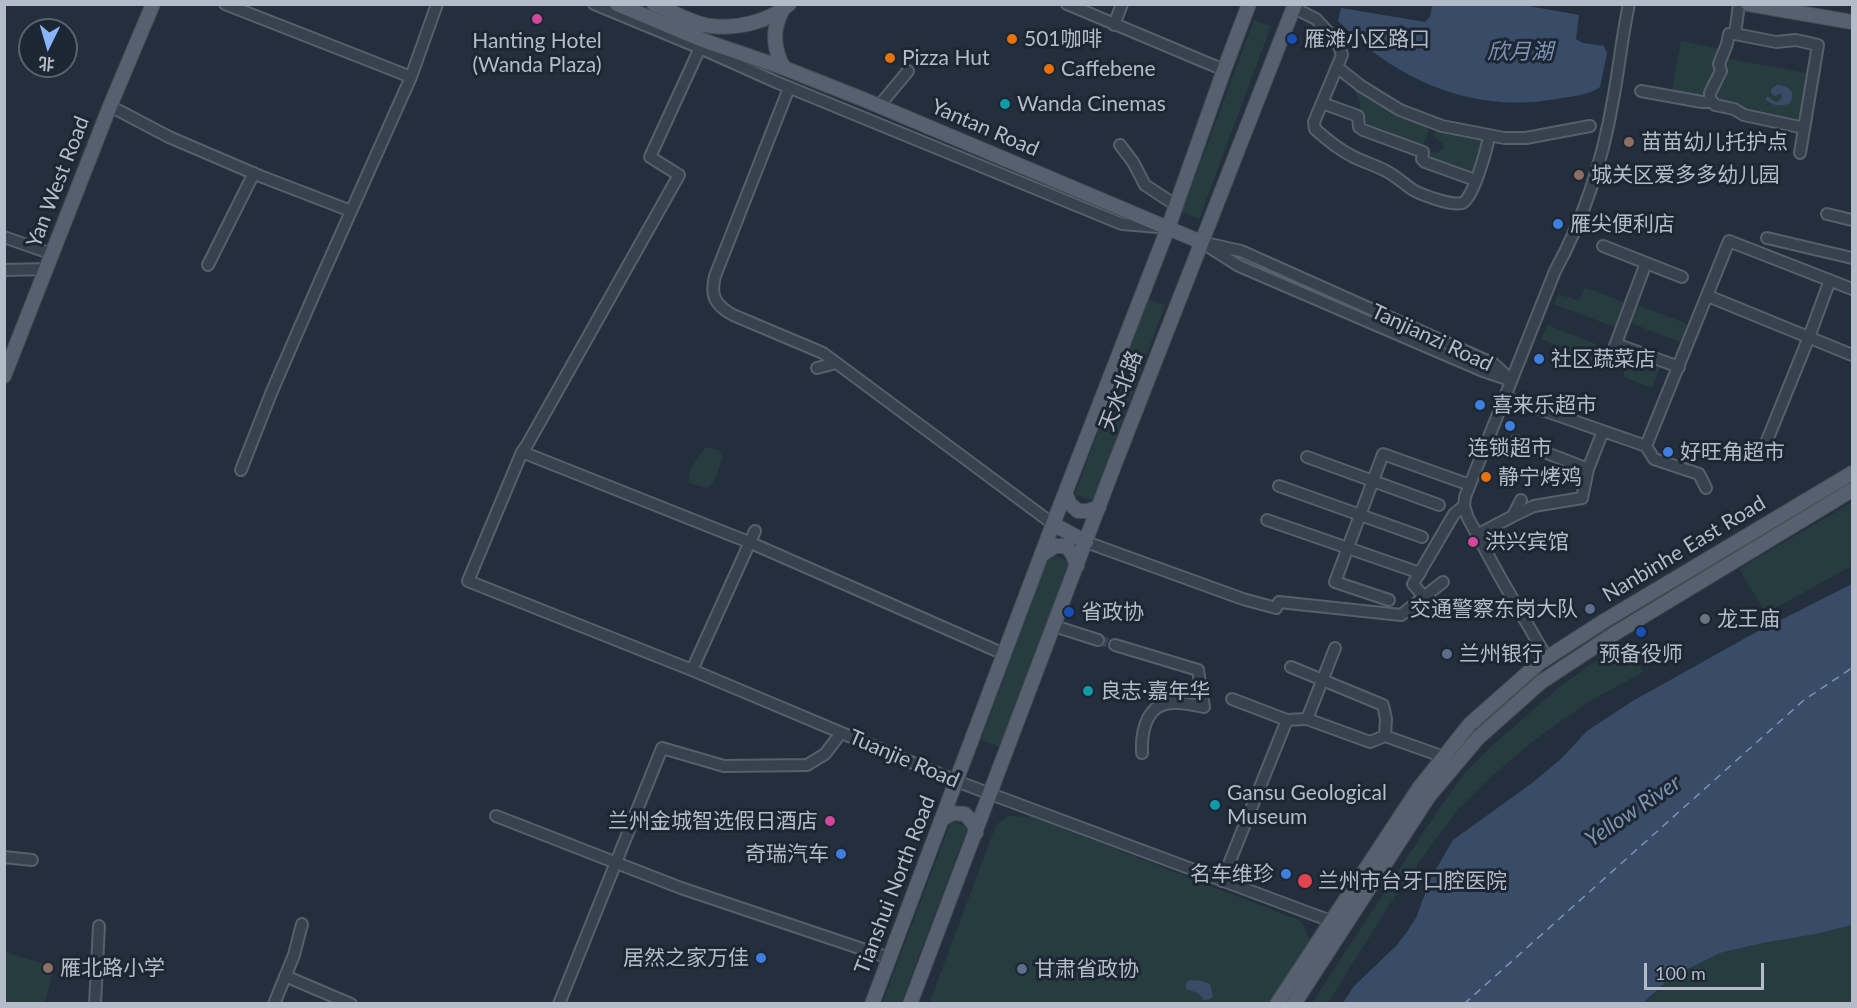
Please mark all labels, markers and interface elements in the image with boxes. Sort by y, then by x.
marker: Hanting Hotel (Wanda Plaza) [530,12,544,26]
north arrow [18,18,78,78]
place label: 501咖啡 [1024,26,1103,52]
place label: 雁滩小区路口 [1304,26,1430,52]
place label: Hanting Hotel (Wanda Plaza) [472,28,602,78]
marker: 501咖啡 [1005,32,1019,46]
marker: 雁滩小区路口 [1285,32,1299,46]
water label: 欣月湖 [1487,39,1553,65]
place label: Pizza Hut [902,45,989,71]
marker: Pizza Hut [883,51,897,65]
text: 北 [38,54,55,75]
place label: Caffebene [1061,56,1156,82]
marker: Caffebene [1042,62,1056,76]
place label: Wanda Cinemas [1017,91,1166,117]
street label: Yantan Road [927,94,1043,162]
marker: Wanda Cinemas [998,97,1012,111]
street label: Yan West Road [21,113,95,251]
place label: 苗苗幼儿托护点 [1641,129,1788,155]
marker: 苗苗幼儿托护点 [1622,135,1636,149]
place label: 城关区爱多多幼儿园 [1591,162,1780,188]
marker: 城关区爱多多幼儿园 [1572,168,1586,182]
place label: 雁尖便利店 [1570,211,1675,237]
marker: 雁尖便利店 [1551,217,1565,231]
street label: Tanjianzi Road [1367,299,1497,377]
place label: 社区蔬菜店 [1551,346,1656,372]
street label: 天水北路 [1094,347,1148,435]
marker: 社区蔬菜店 [1532,352,1546,366]
place label: 喜来乐超市 [1492,392,1597,418]
marker: 喜来乐超市 [1473,398,1487,412]
marker: 连锁超市 [1503,419,1517,433]
place label: 连锁超市 [1468,435,1552,461]
place label: 好旺角超市 [1680,439,1785,465]
marker: 好旺角超市 [1661,445,1675,459]
place label: 静宁烤鸡 [1498,464,1582,490]
marker: 静宁烤鸡 [1479,470,1493,484]
street label: Nanbinhe East Road [1598,490,1770,608]
place label: 洪兴宾馆 [1485,529,1569,555]
marker: 洪兴宾馆 [1466,535,1480,549]
place label: 交通警察东岗大队 [1410,596,1578,622]
place label: 省政协 [1081,599,1144,625]
marker: 交通警察东岗大队 [1583,602,1597,616]
marker: 省政协 [1062,605,1076,619]
place label: 龙王庙 [1717,606,1780,632]
marker: 龙王庙 [1698,612,1712,626]
marker: 预备役师 [1634,625,1648,639]
place label: 兰州银行 [1459,641,1543,667]
place label: 预备役师 [1599,641,1683,667]
marker: 兰州银行 [1440,647,1454,661]
place label: 良志·嘉年华 [1100,678,1210,704]
marker: 良志·嘉年华 [1081,684,1095,698]
street label: Tuanjie Road [845,725,963,793]
water label: Yellow River [1580,769,1686,853]
place label: Gansu Geological Museum [1227,780,1387,830]
street label: Tianshui North Road [849,792,941,978]
marker: Gansu Geological Museum [1208,798,1222,812]
place label: 兰州金城智选假日酒店 [608,808,818,834]
marker: 兰州金城智选假日酒店 [823,814,837,828]
place label: 奇瑞汽车 [745,841,829,867]
marker: 奇瑞汽车 [834,847,848,861]
place label: 名车维珍 [1190,861,1274,887]
marker: 名车维珍 [1279,867,1293,881]
place label: 兰州市台牙口腔医院 [1318,868,1507,894]
marker: 兰州市台牙口腔医院 [1296,872,1314,890]
place label: 居然之家万佳 [623,945,749,971]
marker: 居然之家万佳 [754,951,768,965]
scale bar [1647,951,1767,989]
place label: 雁北路小学 [60,955,165,981]
place label: 甘肃省政协 [1034,956,1139,982]
marker: 雁北路小学 [41,961,55,975]
marker: 甘肃省政协 [1015,962,1029,976]
text: 100 m [1655,962,1706,984]

